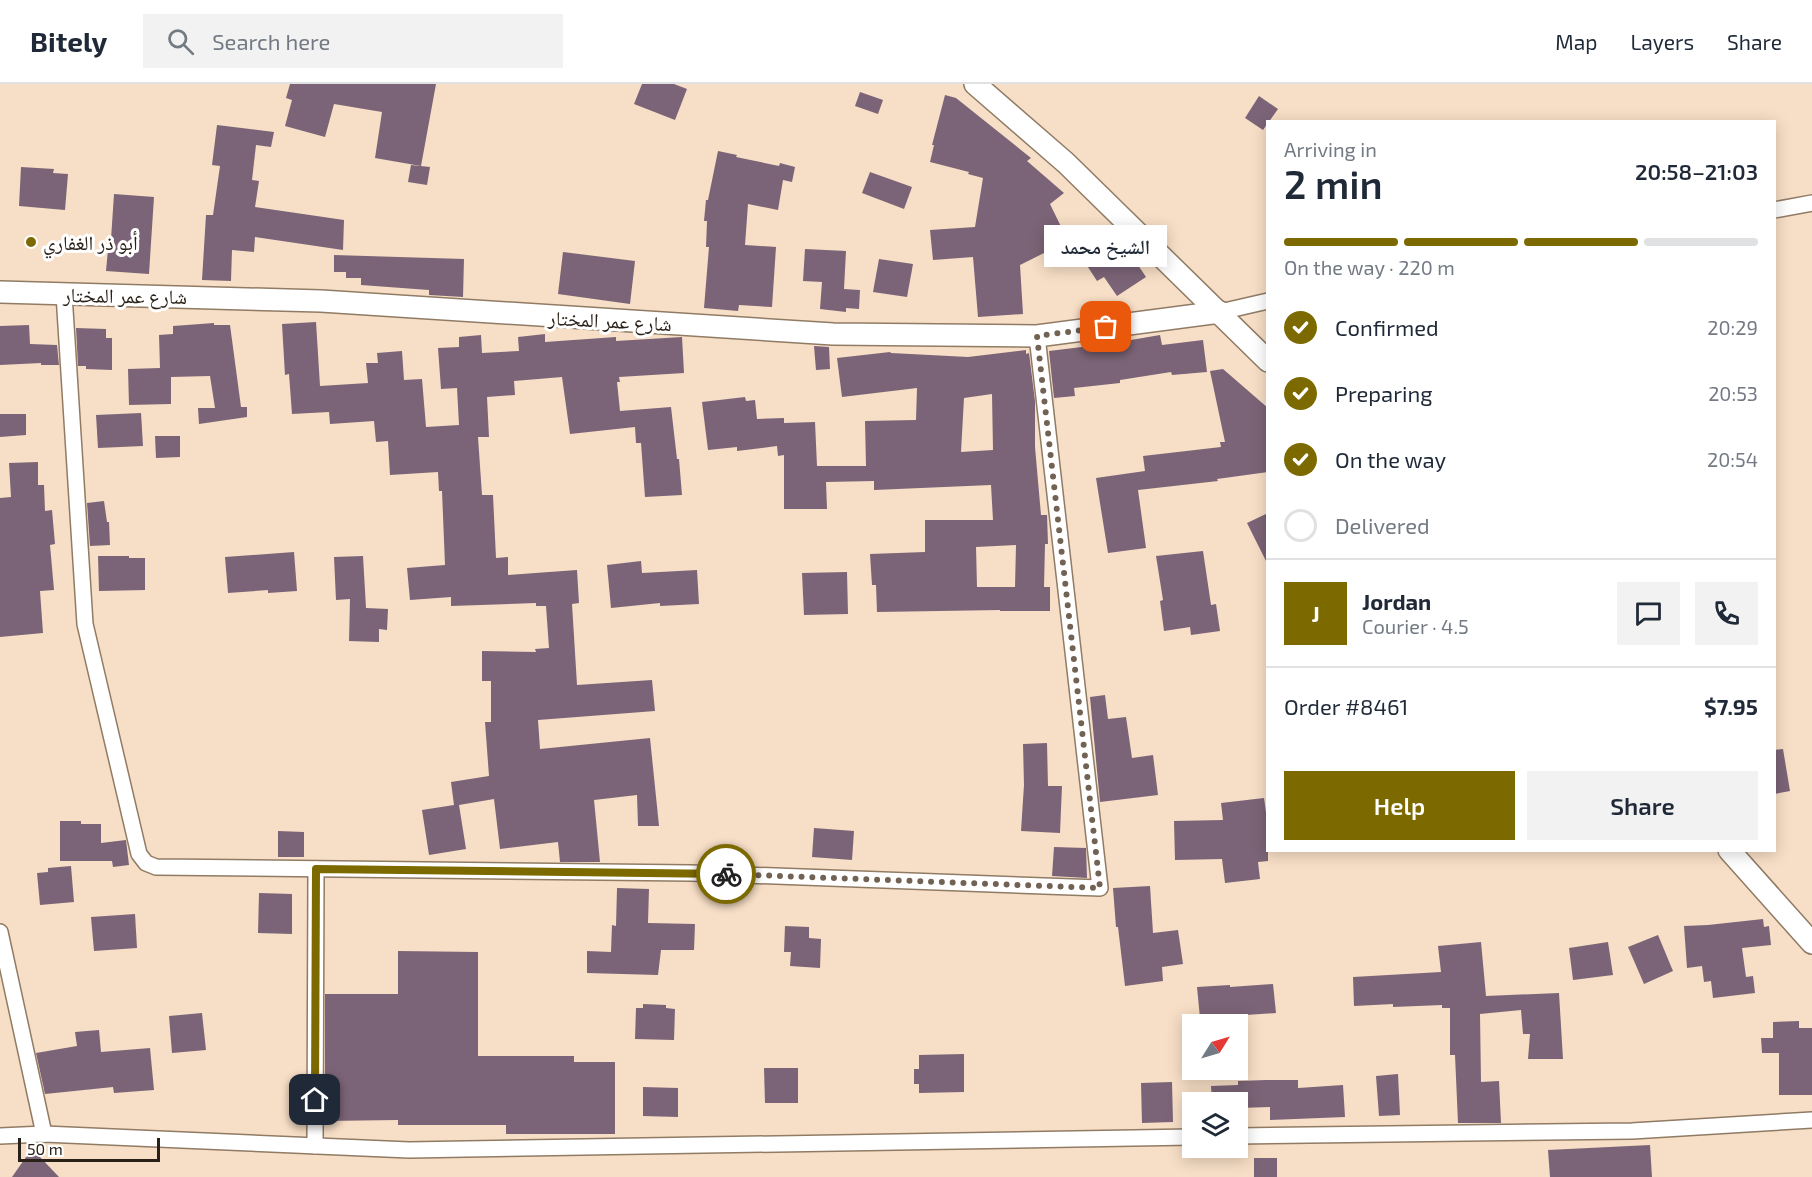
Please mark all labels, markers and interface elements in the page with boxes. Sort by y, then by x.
search box [143,14,563,68]
text: Bitely [30,24,107,58]
icon: search [164,25,197,58]
text: Search here [212,28,330,54]
text: Map [1555,29,1597,54]
text: Layers [1630,29,1694,54]
text: Share [1727,29,1782,54]
text: Arriving in [1284,137,1377,161]
text: 20:58–21:03 [1635,158,1758,184]
text: 2 min [1284,160,1383,207]
callout: الشيخ محمد [1044,225,1168,267]
place label: أبو ذر الغفاري [43,230,138,259]
text: الشيخ محمد [1061,234,1150,258]
marker: أبو ذر الغفاري [24,235,38,249]
text: On the way · 220 m [1284,255,1455,279]
street label: شارع عمر المختار [62,282,187,310]
pin [1080,301,1131,352]
street label: شارع عمر المختار [546,305,673,337]
icon: bag [1089,310,1122,343]
icon: check [1284,311,1317,344]
text: Confirmed [1335,314,1439,340]
text: 20:29 [1707,315,1758,339]
icon: check [1284,377,1317,410]
text: Preparing [1335,380,1433,406]
text: 20:53 [1708,381,1758,405]
icon: check [1284,443,1317,476]
text: On the way [1335,446,1446,472]
text: 20:54 [1707,447,1758,471]
text: Delivered [1335,512,1430,538]
button: chat [1617,582,1680,645]
button: phone [1695,582,1758,645]
text: Jordan [1362,588,1431,614]
text: J [1311,600,1320,626]
text: Courier · 4.5 [1362,614,1469,638]
text: Order #8461 [1284,693,1408,719]
text: $7.95 [1704,693,1758,719]
button: Help [1284,771,1515,840]
button: Share [1527,771,1758,840]
courier [696,844,756,904]
icon: bike [710,858,743,891]
north arrow [1182,1014,1248,1080]
map controls [1182,1014,1248,1158]
pin [289,1074,340,1125]
icon: home [298,1083,331,1116]
button: layers [1182,1092,1248,1158]
scale bar [18,1135,160,1162]
text: 50 m [27,1139,63,1158]

